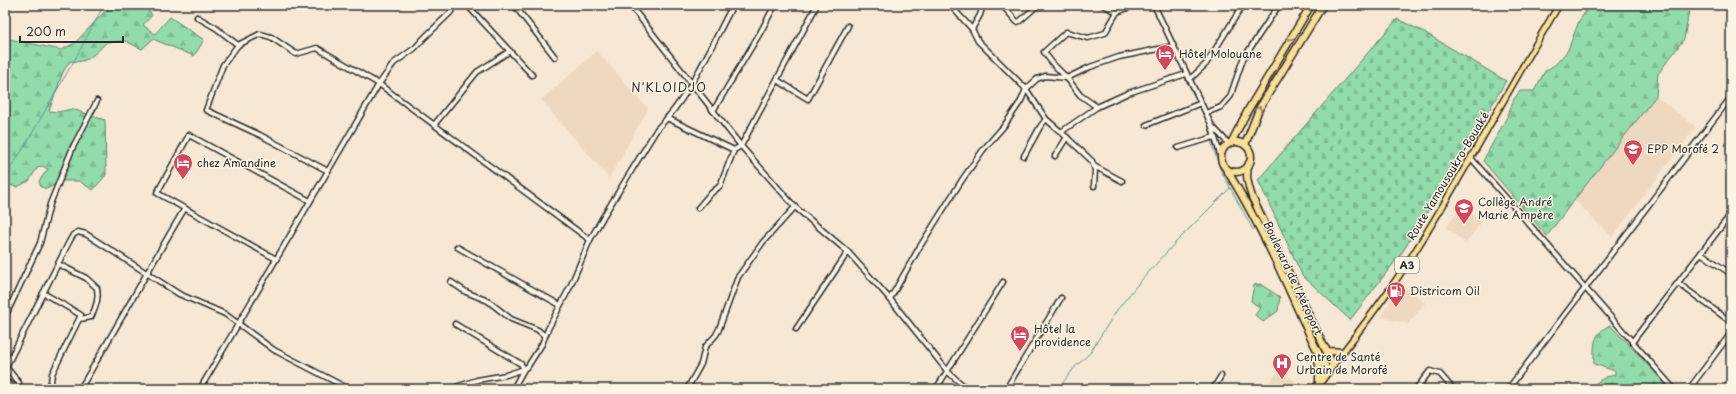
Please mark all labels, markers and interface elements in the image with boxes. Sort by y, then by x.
scale bar [20,18,123,44]
text: 200 m [26,22,66,40]
one-way arrow [1288,34,1295,41]
hotel icon: Hôtel Molouane [1154,43,1176,71]
place label: Hôtel Molouane [1179,45,1262,62]
district label: N'KLOIDJO [631,78,707,96]
one-way arrow [1254,106,1262,113]
street label: Route Yamousoukro-Bouaké [1402,108,1493,243]
school or university icon: EPP Morofé 2 [1622,138,1644,166]
place label: EPP Morofé 2 [1647,140,1719,157]
hotel icon: chez Amandine [172,152,194,180]
place label: chez Amandine [197,154,276,171]
place label: Collège André Marie Ampère [1478,193,1554,223]
school or university icon: Collège André Marie Ampère [1453,197,1475,225]
street label: Boulevard de l'Aéroport [1259,218,1328,338]
road number: A3 [1395,257,1419,273]
fuel station icon: Districom Oil [1385,280,1407,308]
place label: Districom Oil [1410,282,1480,299]
place label: Hôtel la providence [1034,320,1091,350]
hotel icon: Hôtel la providence [1009,324,1031,352]
place label: Centre de Santé Urbain de Morofé [1296,348,1388,378]
hospital icon: Centre de Santé Urbain de Morofé [1271,352,1293,380]

